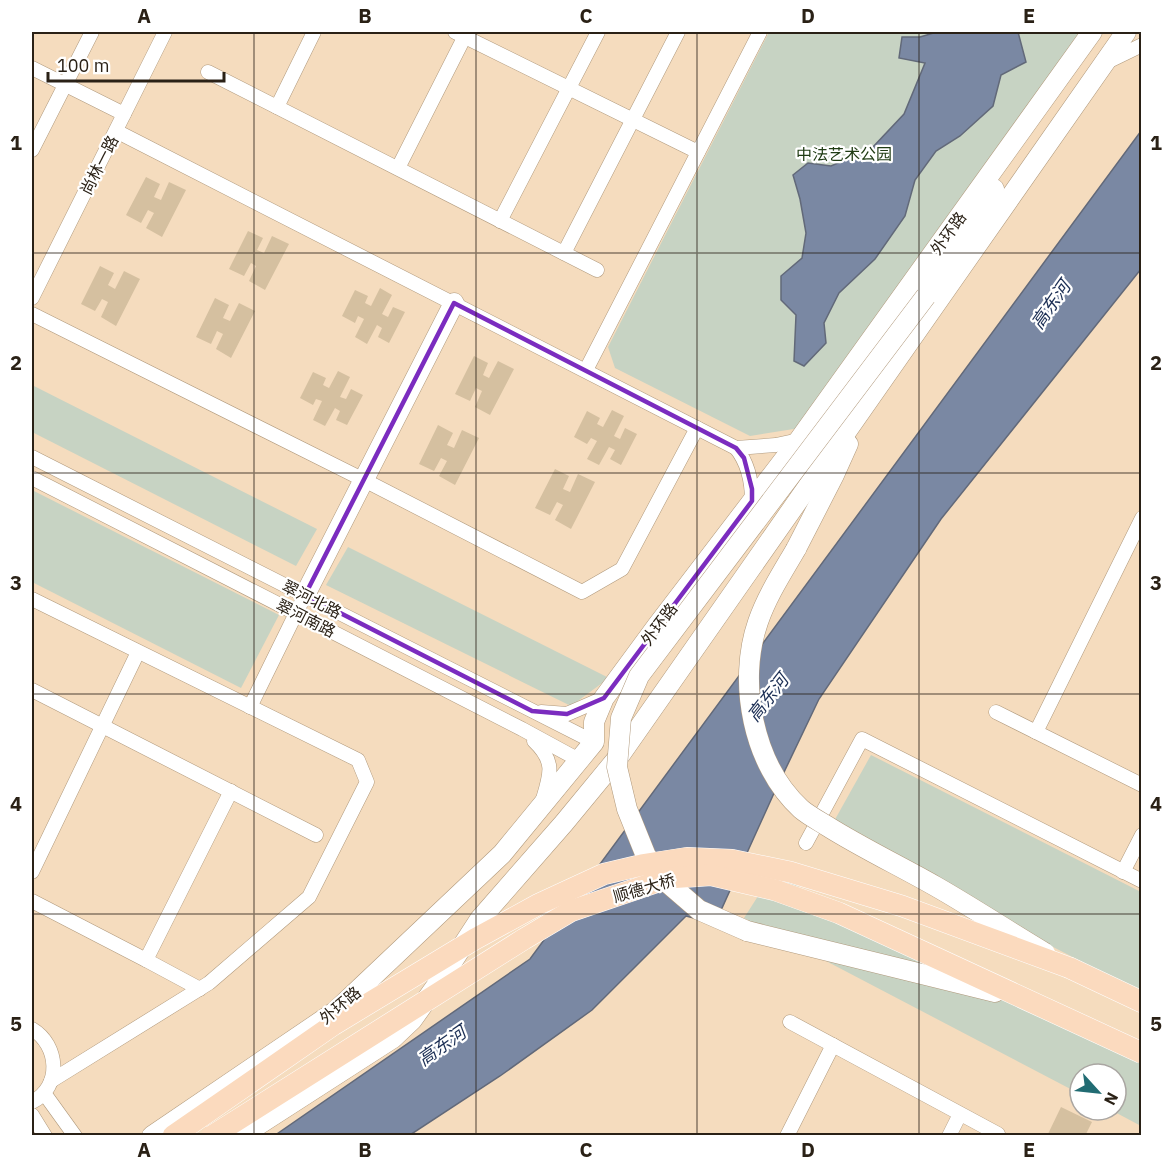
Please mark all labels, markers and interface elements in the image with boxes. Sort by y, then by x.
text: A [137,2,151,29]
text: B [358,2,372,29]
text: C [579,2,593,29]
text: D [801,2,815,29]
text: E [1023,2,1035,29]
scale bar [48,45,224,83]
text: 100 m [57,54,109,77]
text: 1 [10,129,22,156]
text: 1 [1150,129,1162,156]
street label: 尚林一路 [76,132,122,198]
park label: 中法艺术公园 [796,144,892,164]
street label: 外环路 [926,208,970,258]
water label: 高东河 [1026,274,1077,333]
text: 2 [10,349,22,376]
text: 2 [1150,349,1162,376]
text: 3 [10,569,22,596]
text: 3 [1150,569,1162,596]
street label: 翠河北路 [279,576,345,622]
street label: 翠河南路 [273,595,339,641]
street label: 外环路 [637,599,681,649]
water label: 高东河 [742,667,795,726]
text: 4 [10,790,22,817]
text: 4 [1150,790,1162,817]
street label: 顺德大桥 [610,870,678,906]
street label: 外环路 [315,982,365,1028]
text: 5 [10,1010,22,1037]
text: 5 [1150,1010,1162,1037]
water label: 高东河 [413,1019,473,1070]
north arrow [1068,1062,1128,1122]
text: N [1100,1089,1123,1109]
text: A [137,1136,151,1163]
text: B [358,1136,372,1163]
text: C [579,1136,593,1163]
text: D [801,1136,815,1163]
text: E [1023,1136,1035,1163]

